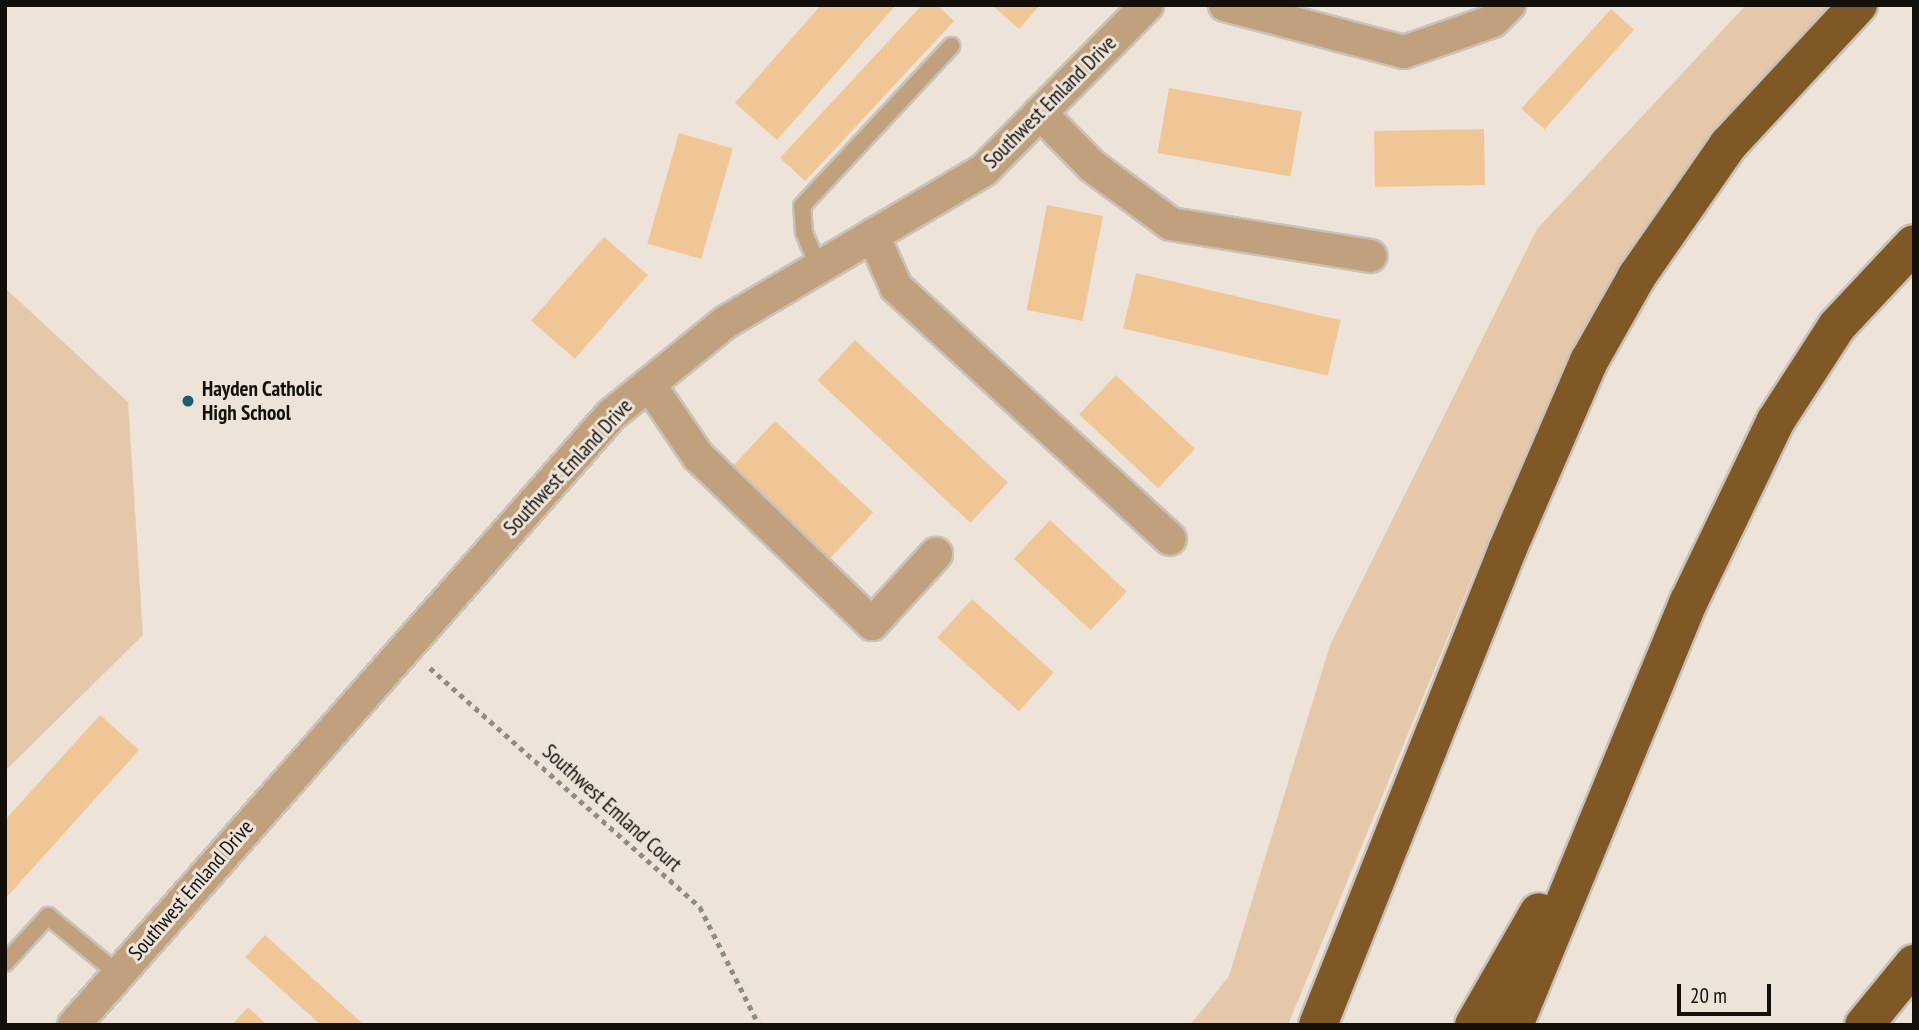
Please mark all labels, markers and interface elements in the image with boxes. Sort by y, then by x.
street label: Southwest Emland Drive [978,30,1122,174]
place label: Hayden Catholic High School [202,376,322,426]
marker: Hayden Catholic High School [180,393,196,409]
street label: Southwest Emland Drive [498,394,638,540]
street label: Southwest Emland Court [537,739,687,877]
street label: Southwest Emland Drive [123,815,259,965]
scale bar [1681,970,1776,1014]
text: 20 m [1690,982,1727,1009]

